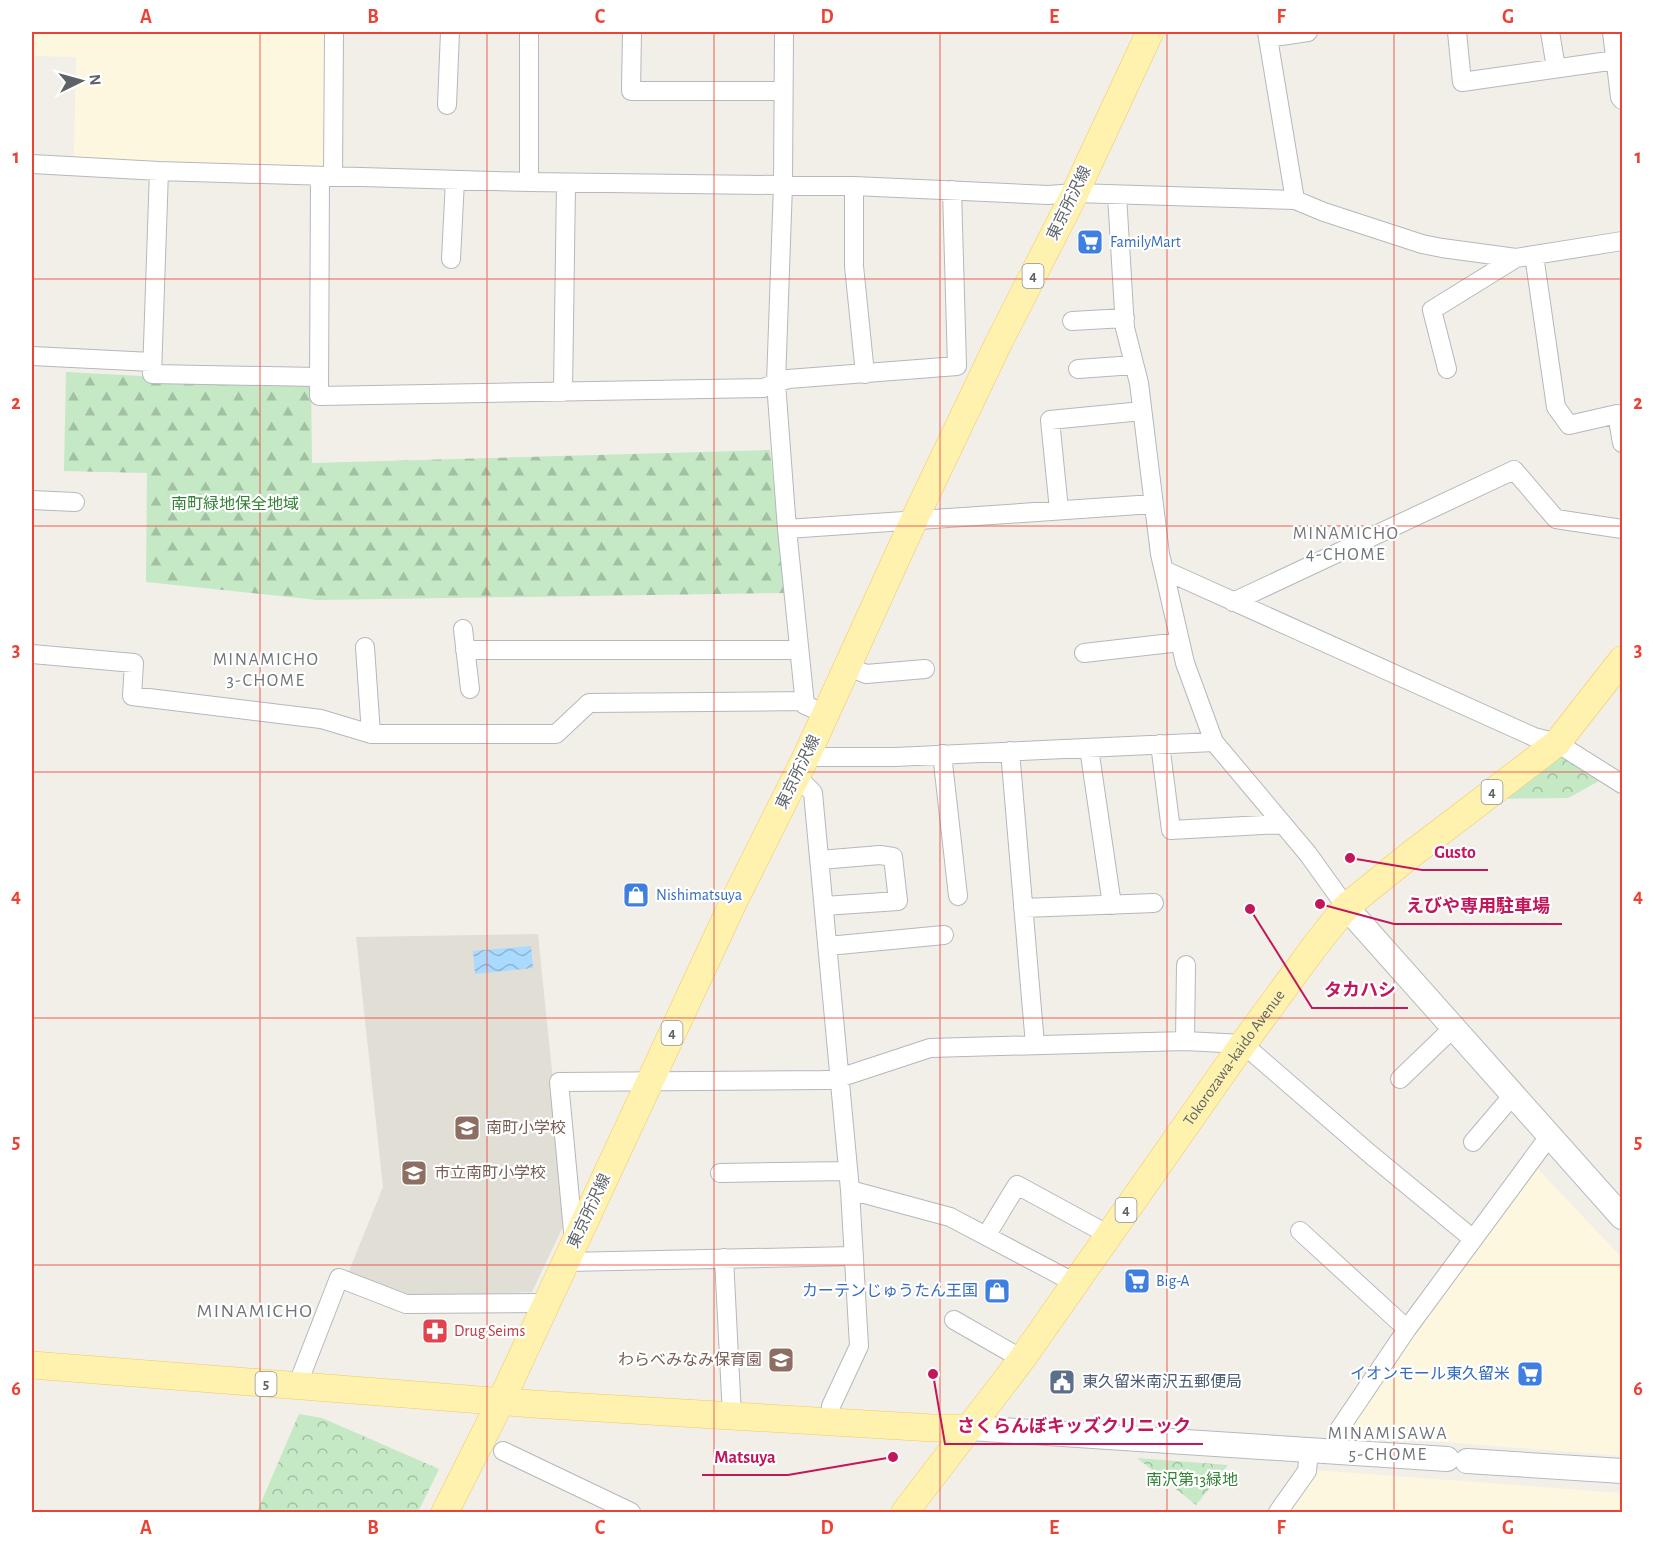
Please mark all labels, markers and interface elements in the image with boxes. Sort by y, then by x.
text: A [140,7,152,27]
text: B [367,7,379,27]
text: C [595,7,606,27]
text: D [820,7,834,27]
text: E [1049,7,1059,27]
text: F [1276,7,1286,27]
text: G [1502,7,1514,27]
north arrow [51,51,111,111]
text: N [86,74,103,86]
text: 1 [12,147,20,167]
text: 1 [1634,147,1642,167]
street label: 東京所沢線 [1043,163,1094,242]
supermarket icon: FamilyMart [1075,227,1105,257]
place label: FamilyMart [1110,234,1181,251]
road number: 4 [1022,264,1044,288]
text: 2 [11,393,21,413]
text: 2 [1633,393,1643,413]
park label: 南町緑地保全地域 [171,495,299,512]
district label: MINAMICHO 4-CHOME [1293,525,1399,564]
text: 3 [12,640,20,660]
text: 3 [1634,640,1642,660]
district label: MINAMICHO 3-CHOME [213,651,319,690]
street label: 東京所沢線 [772,732,823,811]
road number: 4 [1482,780,1502,804]
callout: Gusto [1422,834,1488,870]
text: Gusto [1434,844,1476,862]
shop icon: Nishimatsuya [621,880,651,910]
text: 4 [11,886,21,906]
text: 4 [1633,886,1643,906]
place label: Nishimatsuya [656,887,742,904]
callout: えびや専用駐車場 [1394,888,1562,924]
text: えびや専用駐車場 [1406,896,1550,916]
callout: タカハシ [1312,972,1408,1008]
text: タカハシ [1324,981,1396,1000]
street label: Tokorozawa-kaido Avenue [1180,987,1288,1129]
road number: 4 [662,1021,682,1045]
school or university icon: 南町小学校 [452,1113,482,1143]
place label: 南町小学校 [486,1119,566,1136]
text: 5 [12,1132,20,1152]
text: 5 [1634,1132,1642,1152]
school or university icon: 市立南町小学校 [399,1158,429,1188]
place label: 市立南町小学校 [434,1164,546,1181]
street label: 東京所沢線 [564,1171,613,1251]
road number: 4 [1116,1198,1136,1222]
supermarket icon: Big-A [1122,1266,1152,1296]
place label: Big-A [1156,1273,1190,1289]
shop icon: カーテンじゅうたん王国 [982,1276,1012,1306]
place label: カーテンじゅうたん王国 [802,1283,978,1299]
district label: MINAMICHO [196,1301,314,1321]
pharmacy icon: Drug Seims [420,1316,450,1346]
place label: Drug Seims [454,1323,525,1339]
school or university icon: わらべみなみ保育園 [766,1345,796,1375]
place label: わらべみなみ保育園 [618,1351,762,1368]
supermarket icon: イオンモール東久留米 [1515,1359,1545,1389]
place label: イオンモール東久留米 [1350,1365,1510,1382]
public building icon: 東久留米南沢五郵便局 [1047,1367,1077,1397]
road number: 5 [256,1372,276,1396]
place label: 東久留米南沢五郵便局 [1082,1373,1242,1390]
text: 6 [11,1379,21,1399]
text: 6 [1633,1379,1643,1399]
callout: さくらんぼキッズクリニック [945,1408,1203,1444]
text: さくらんぼキッズクリニック [957,1416,1191,1436]
district label: MINAMISAWA 5-CHOME [1328,1425,1448,1464]
callout: Matsuya [702,1439,788,1475]
text: Matsuya [714,1449,776,1467]
park label: 南沢第13緑地 [1146,1471,1238,1488]
text: A [140,1518,152,1538]
text: B [367,1518,379,1538]
text: C [595,1518,606,1538]
text: D [820,1518,834,1538]
text: E [1049,1518,1059,1538]
text: F [1276,1518,1286,1538]
text: G [1502,1518,1514,1538]

